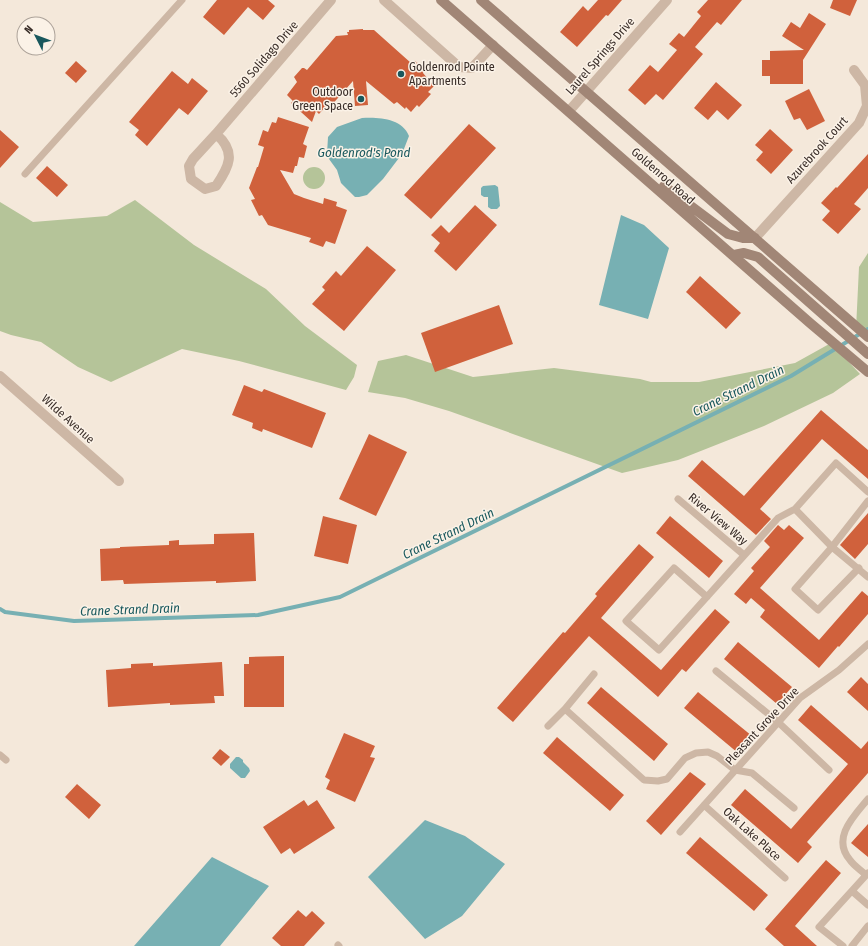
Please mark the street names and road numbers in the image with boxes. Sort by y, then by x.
street label: Laurel Springs Drive [563,14,637,98]
street label: 5560 Solidago Drive [227,18,301,100]
street label: Azurebrook Court [783,114,851,186]
street label: Goldenrod Road [628,145,698,207]
street label: Wilde Avenue [39,392,97,446]
street label: River View Way [685,490,751,548]
street label: Pleasant Grove Drive [722,684,802,768]
street label: Oak Lake Place [720,804,784,864]

